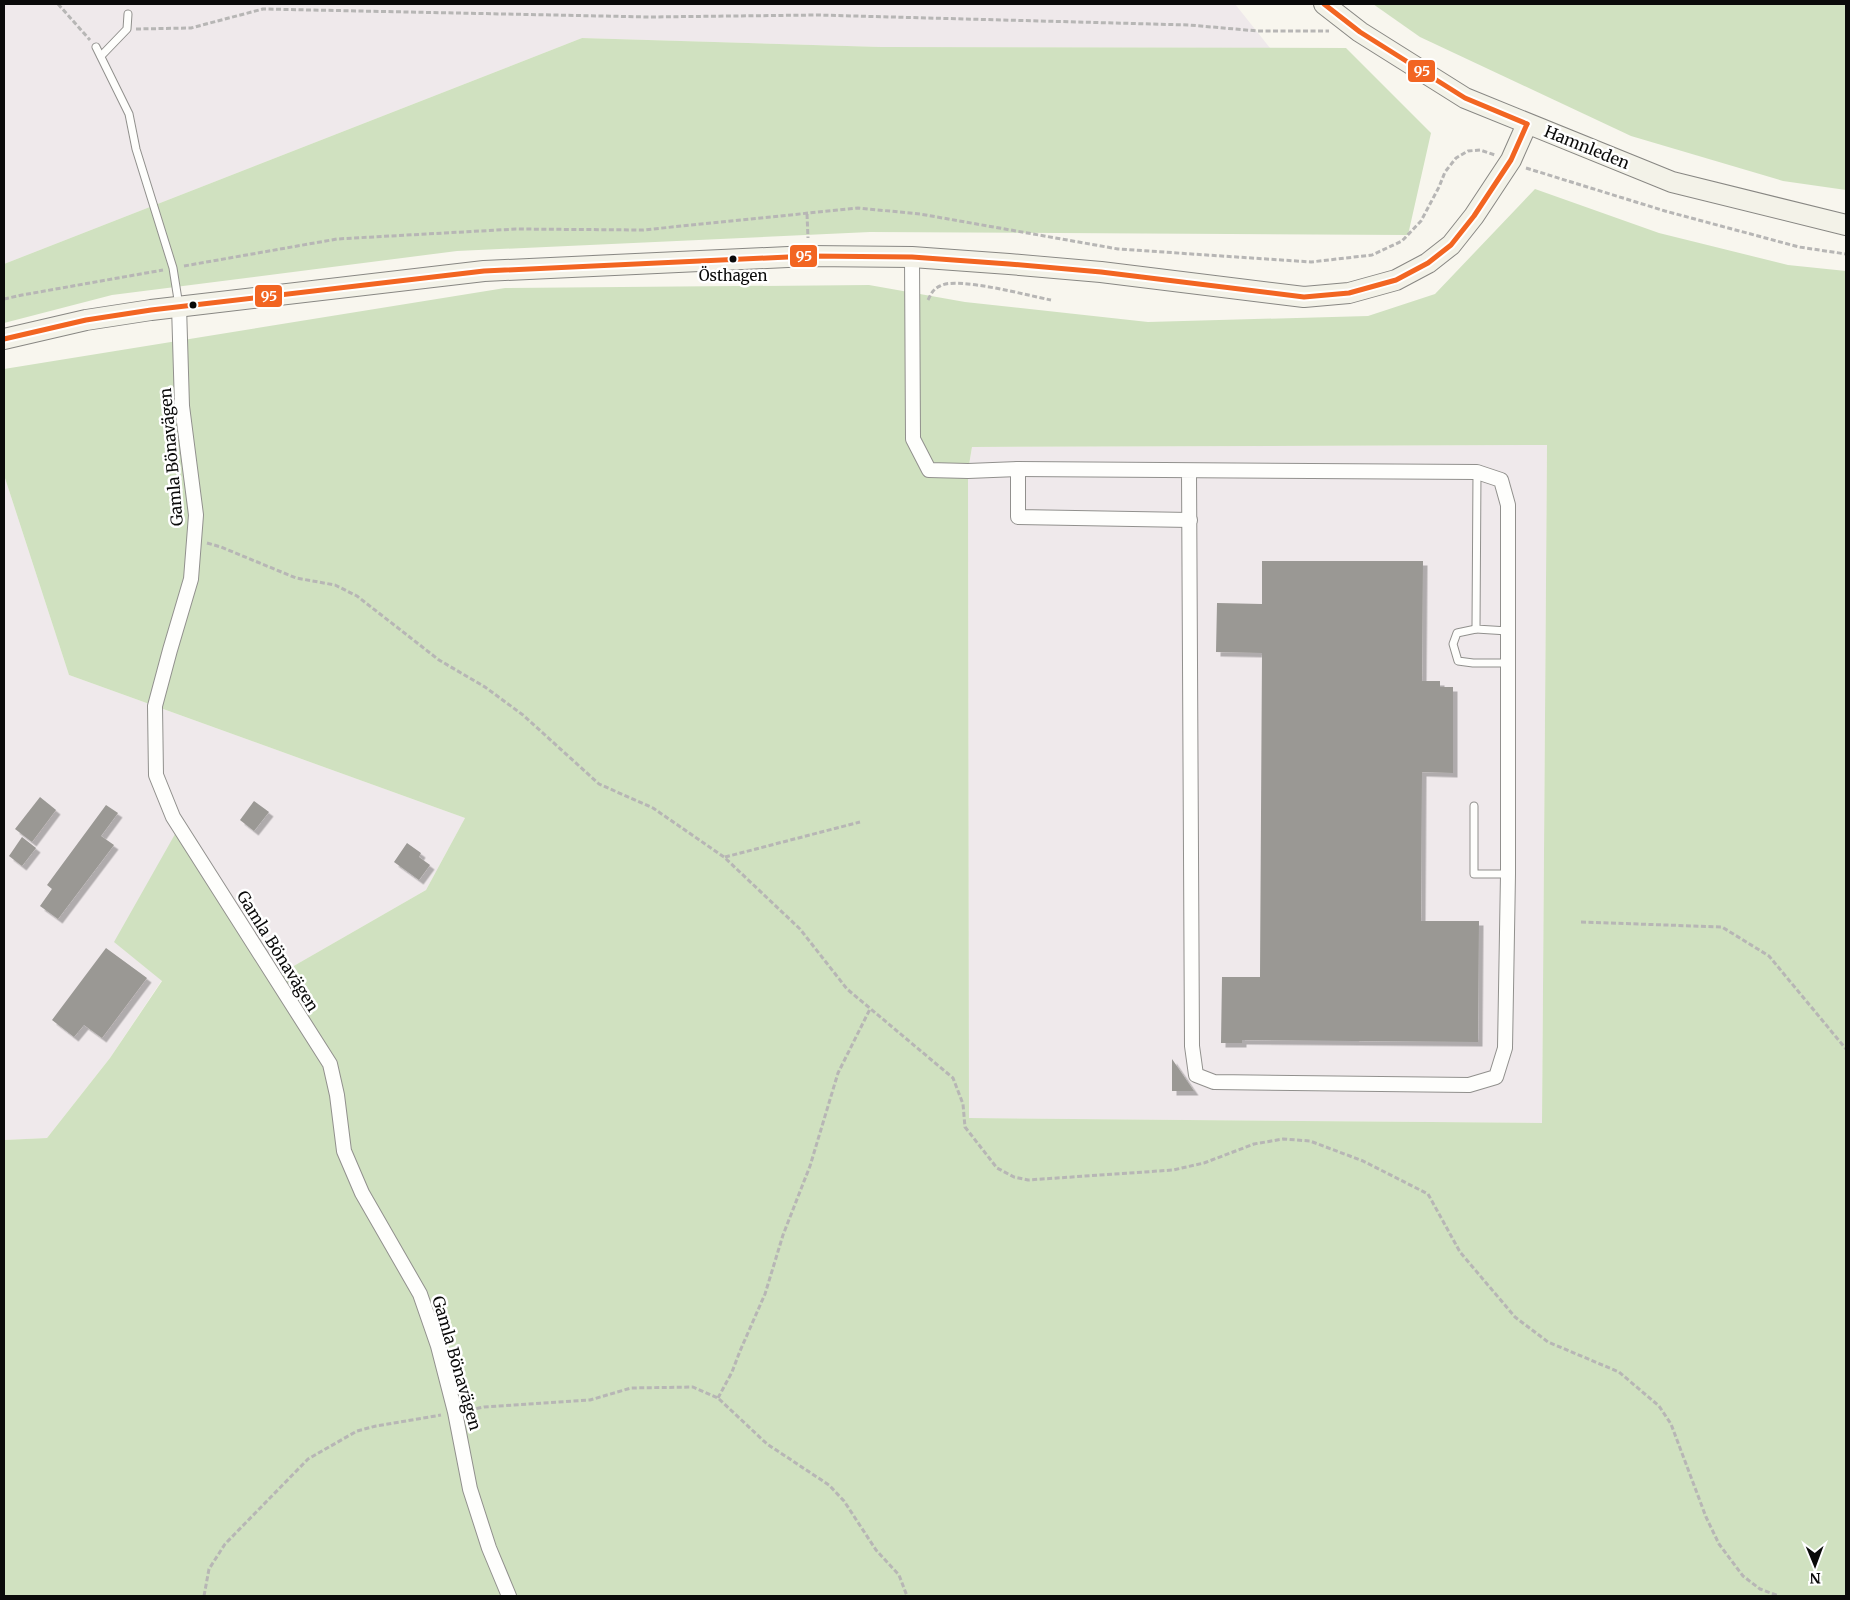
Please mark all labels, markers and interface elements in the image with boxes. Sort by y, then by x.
line badge: 95 [1407,59,1436,83]
text: 95 [1414,62,1430,80]
street label: Hamnleden [1542,121,1633,173]
line badge: 95 [789,244,818,268]
text: 95 [796,247,812,265]
marker: Östhagen [728,254,738,264]
place label: Östhagen [699,265,767,285]
line badge: 95 [254,284,283,308]
text: 95 [261,287,277,305]
unlabelled marker [188,300,198,310]
street label: Gamla Bönavägen [155,387,187,527]
street label: Gamla Bönavägen [233,887,323,1015]
street label: Gamla Bönavägen [428,1294,486,1433]
north arrow [1790,1540,1840,1590]
text: N [1810,1569,1821,1587]

